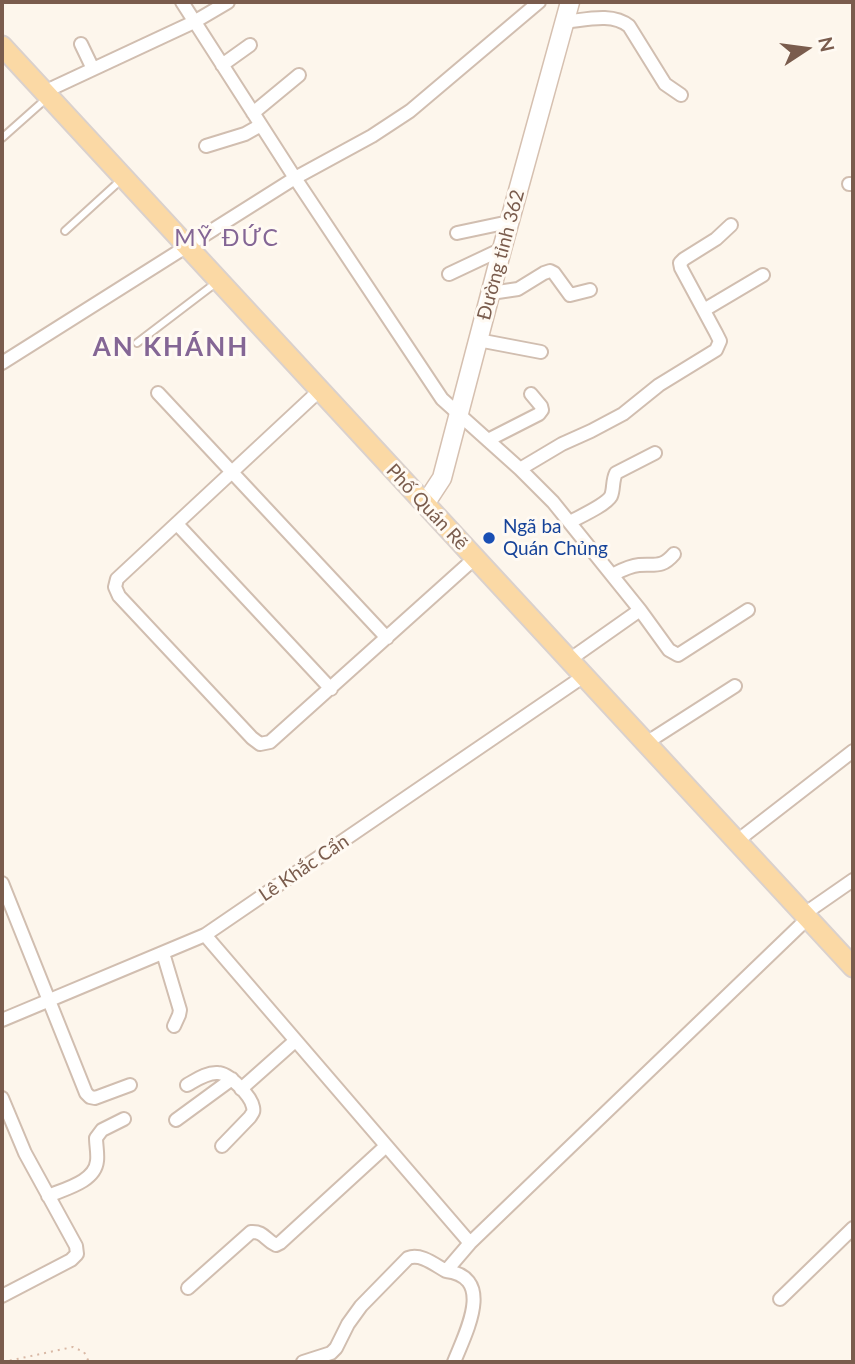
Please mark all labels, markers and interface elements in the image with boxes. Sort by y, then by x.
north arrow [771,14,841,84]
text: N [814,34,840,54]
street label: Đường tỉnh 362 [473,187,529,323]
district label: MỸ ĐỨC [175,225,279,253]
district label: AN KHÁNH [94,332,248,364]
street label: Phố Quán Rẽ [381,459,473,555]
place label: Ngã ba Quán Chủng [503,516,608,560]
marker: Ngã ba Quán Chủng [481,530,497,546]
street label: Lê Khắc Cẩn [255,830,353,906]

